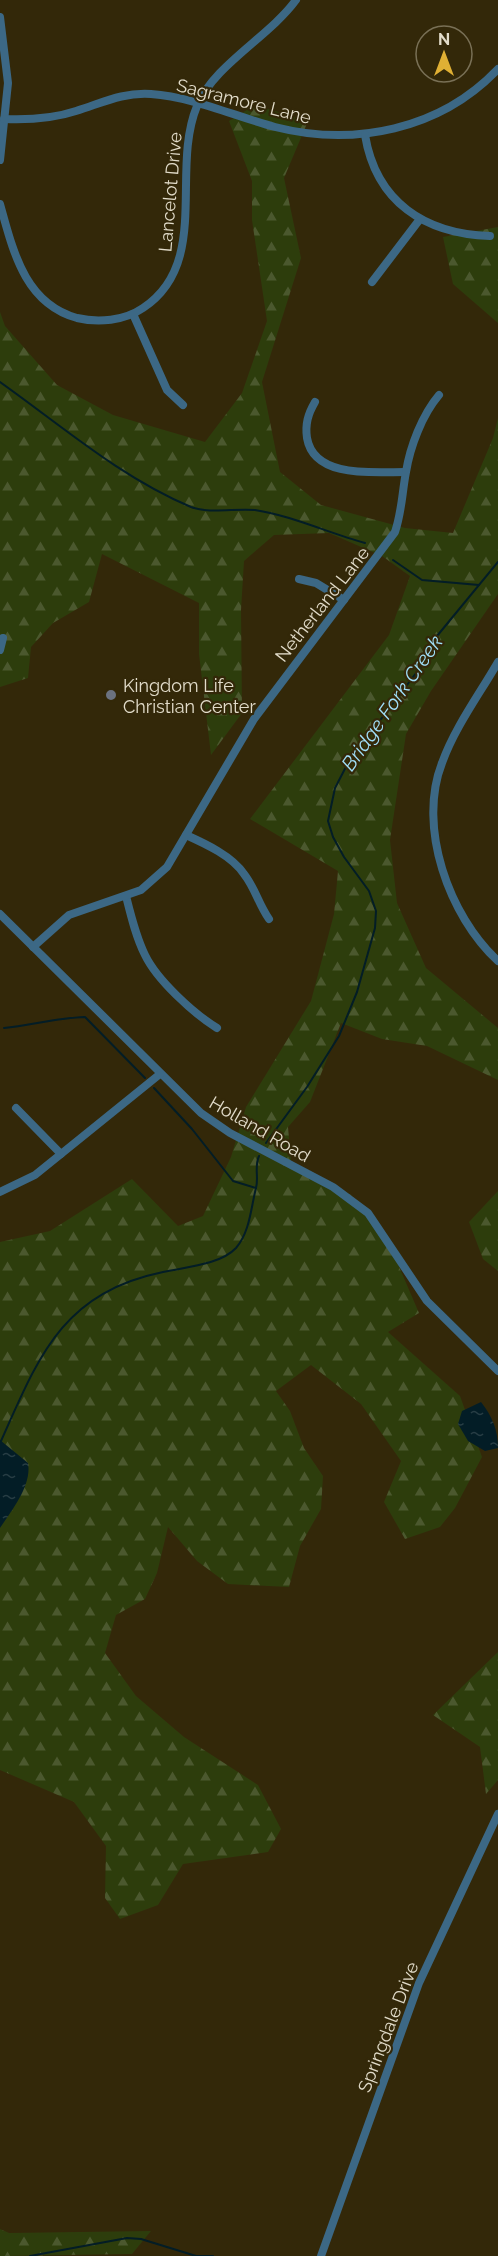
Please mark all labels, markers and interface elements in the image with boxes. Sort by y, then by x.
north arrow [414,24,474,84]
text: N [438,30,450,49]
street label: Sagramore Lane [175,74,314,128]
street label: Lancelot Drive [154,131,186,253]
street label: Netherland Lane [271,542,374,666]
water label: Bridge Fork Creek [336,630,448,775]
place label: Kingdom Life Christian Center [123,675,256,717]
marker: Kingdom Life Christian Center [104,688,118,702]
street label: Holland Road [206,1092,314,1166]
street label: Springdale Drive [353,1958,423,2095]

